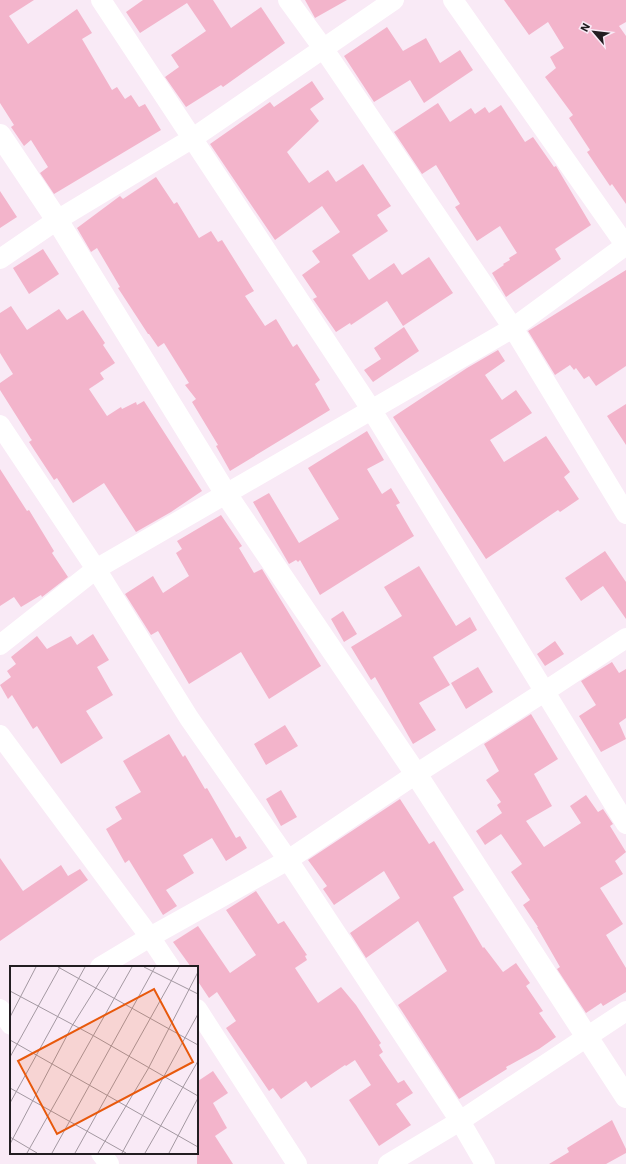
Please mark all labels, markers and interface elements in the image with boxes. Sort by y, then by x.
north arrow [574,12,614,52]
text: N [577,20,593,34]
inset map [10,966,198,1154]

